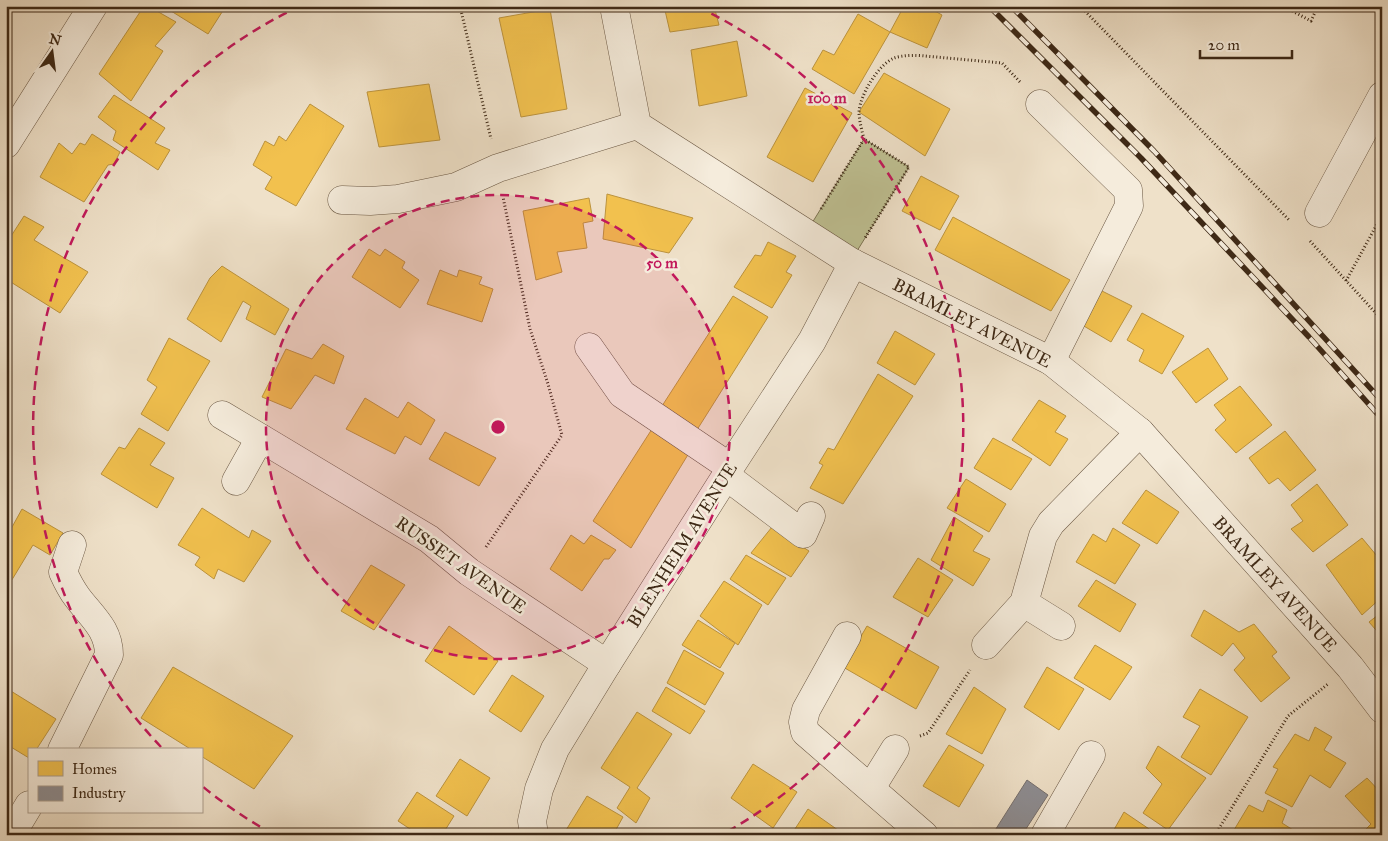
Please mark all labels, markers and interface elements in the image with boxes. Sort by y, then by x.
north arrow [28,28,78,78]
scale bar [1200,28,1293,60]
text: N [47,30,63,50]
text: 20 m [1208,36,1240,54]
text: 100 m [807,89,847,107]
text: 50 m [646,254,678,272]
street label: BRAMLEY AVENUE [889,273,1055,373]
centre of rings [489,418,507,436]
street label: BLENHEIM AVENUE [622,458,742,632]
street label: RUSSET AVENUE [391,512,531,618]
street label: BRAMLEY AVENUE [1208,512,1342,656]
legend [28,748,202,814]
text: Homes [72,760,117,778]
text: Industry [72,784,126,802]

